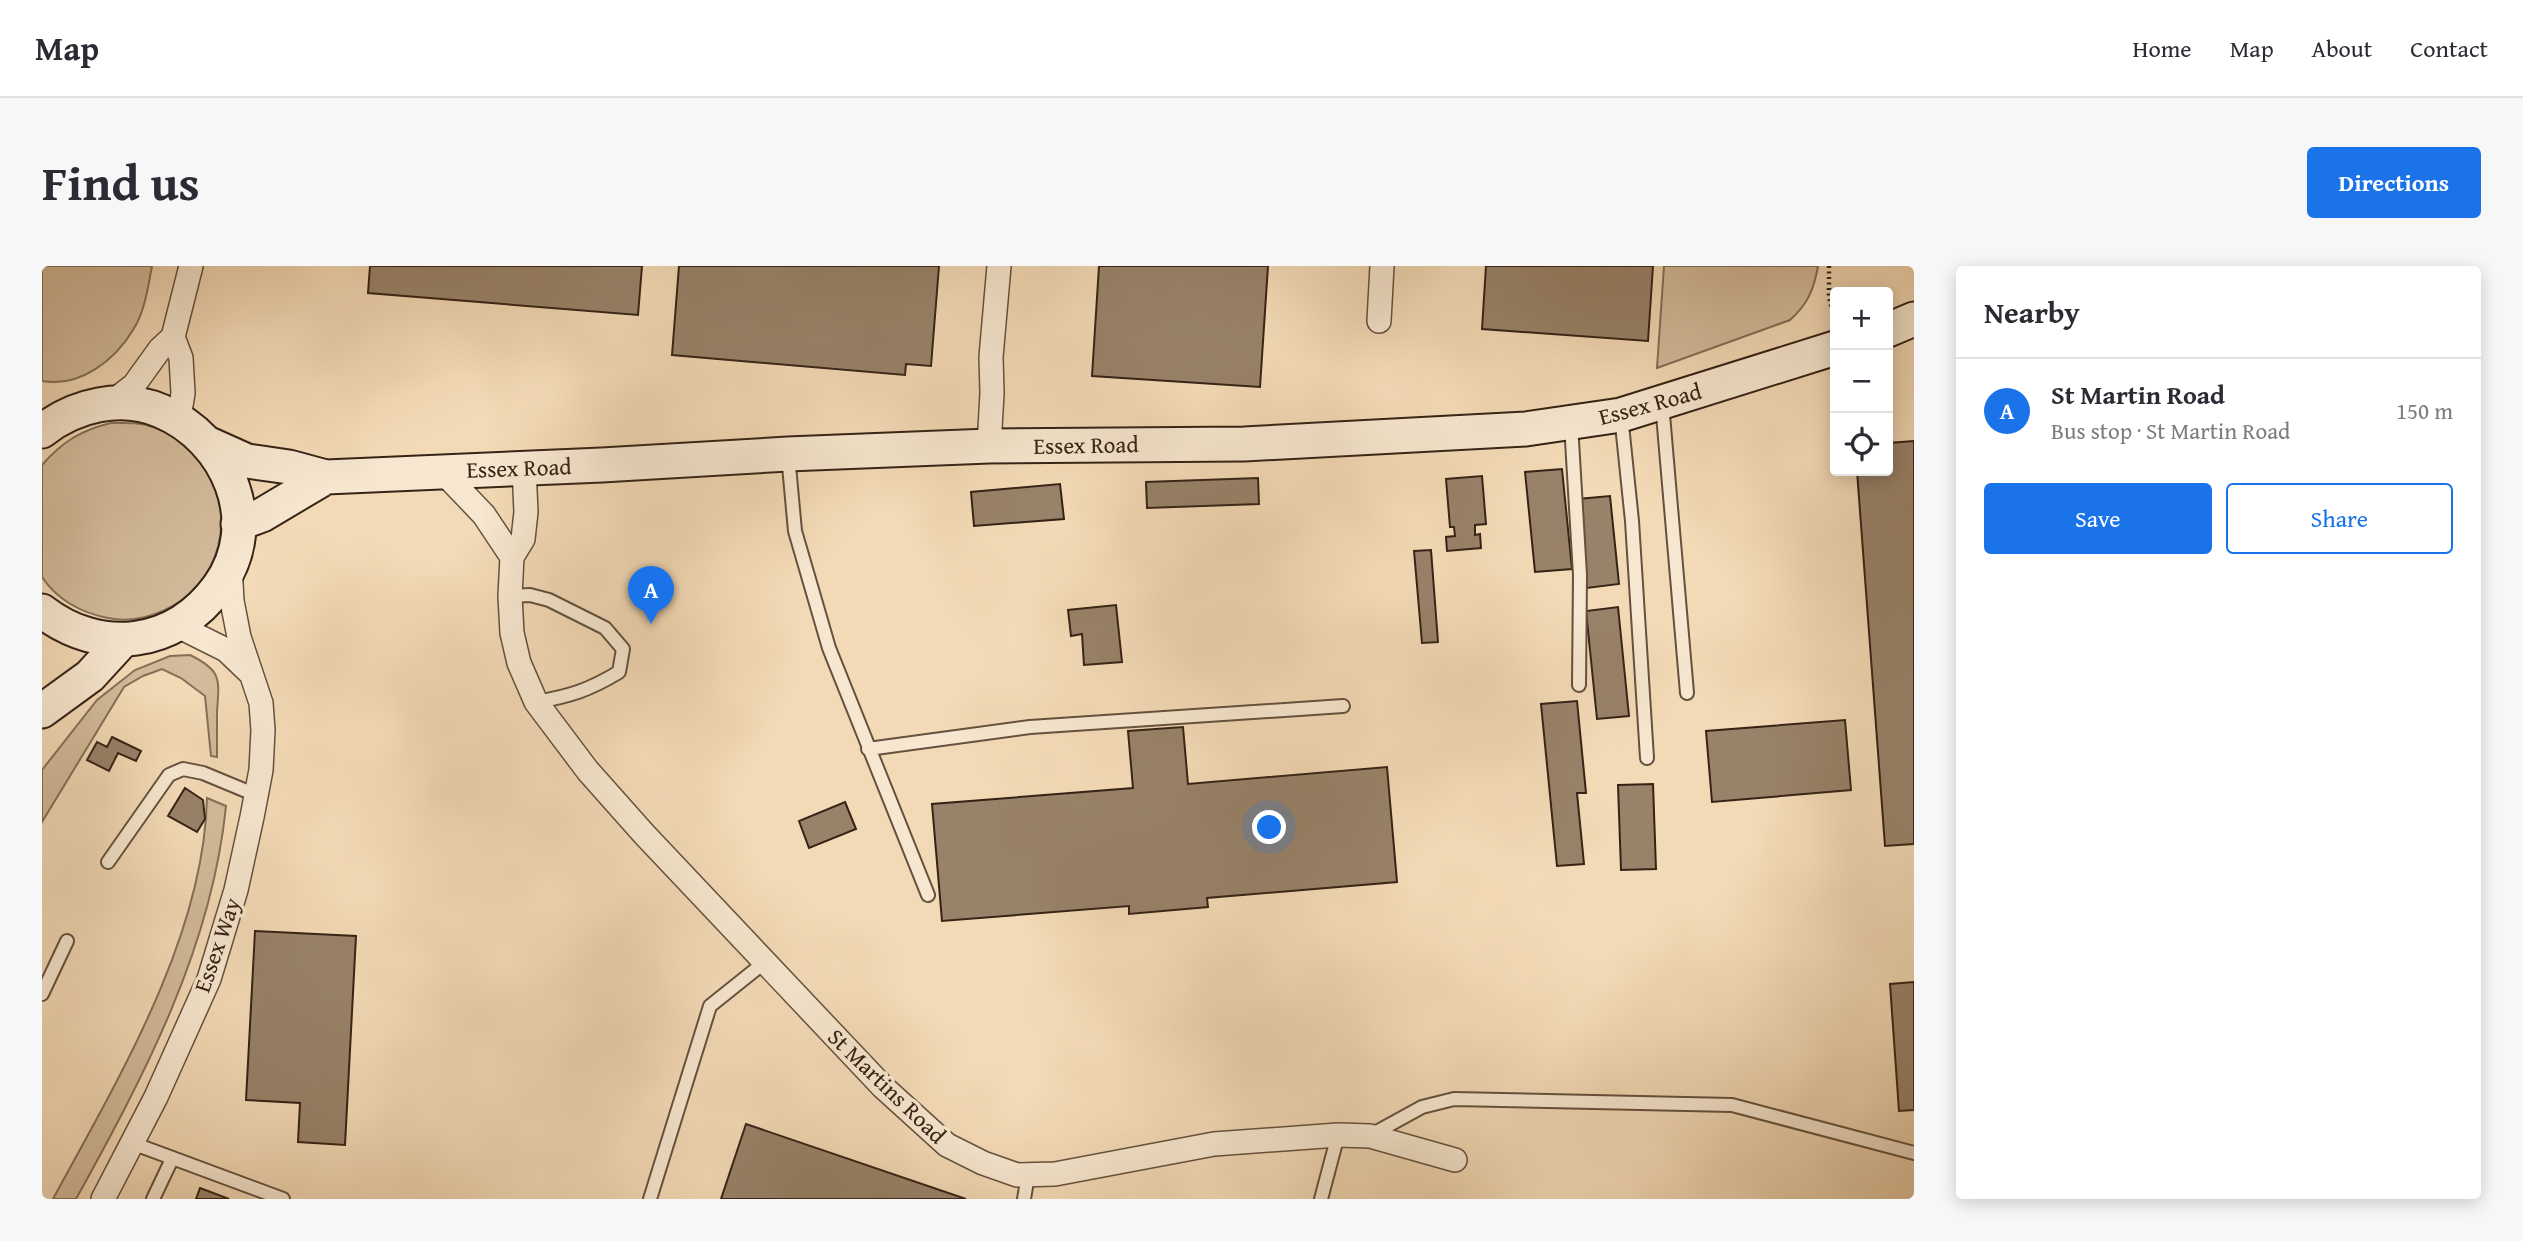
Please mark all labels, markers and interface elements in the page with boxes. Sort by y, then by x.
text: Map [35,24,99,72]
text: Home [2133,31,2192,66]
text: Map [2230,31,2274,66]
text: About [2312,31,2372,66]
text: Contact [2410,31,2488,66]
text: Find us [42,146,200,218]
button: Directions [2307,147,2481,218]
map controls [1830,287,1893,476]
button: + [1830,287,1893,350]
text: Nearby [1984,290,2080,334]
button: − [1830,350,1893,413]
street label: Essex Road [1595,374,1706,433]
text: St Martin Road [2051,375,2225,414]
text: A [2000,394,2014,427]
text: 150 m [2396,394,2453,427]
button: locate [1830,413,1893,476]
text: Bus stop · St Martin Road [2051,414,2290,447]
street label: Essex Road [1033,427,1140,462]
street label: Essex Road [466,449,573,486]
button: Save [1984,483,2212,554]
button: Share [2226,483,2453,554]
pin: A [628,566,674,624]
your location [1252,810,1286,844]
street label: Essex Way [185,893,248,997]
street label: St Martins Road [821,1020,955,1151]

